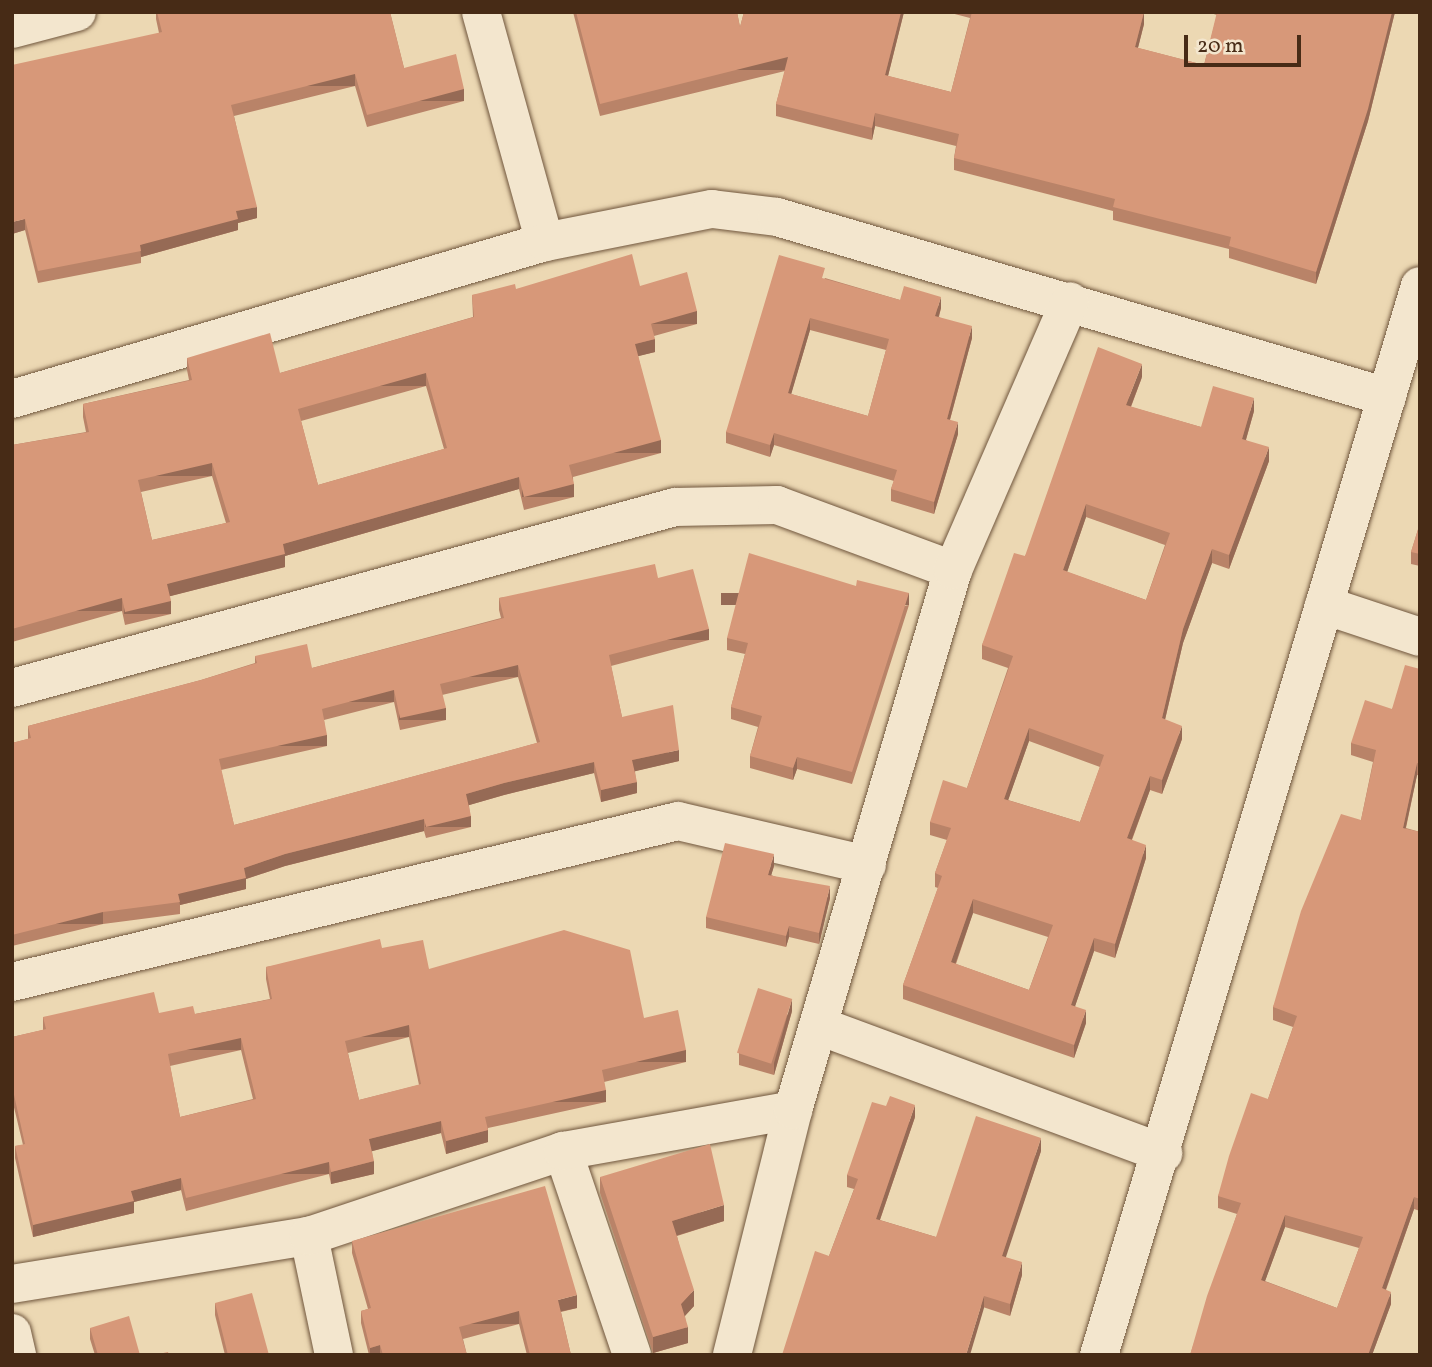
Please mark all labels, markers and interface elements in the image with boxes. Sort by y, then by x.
scale bar [1187,21,1304,65]
text: 20 m [1197,32,1243,61]

